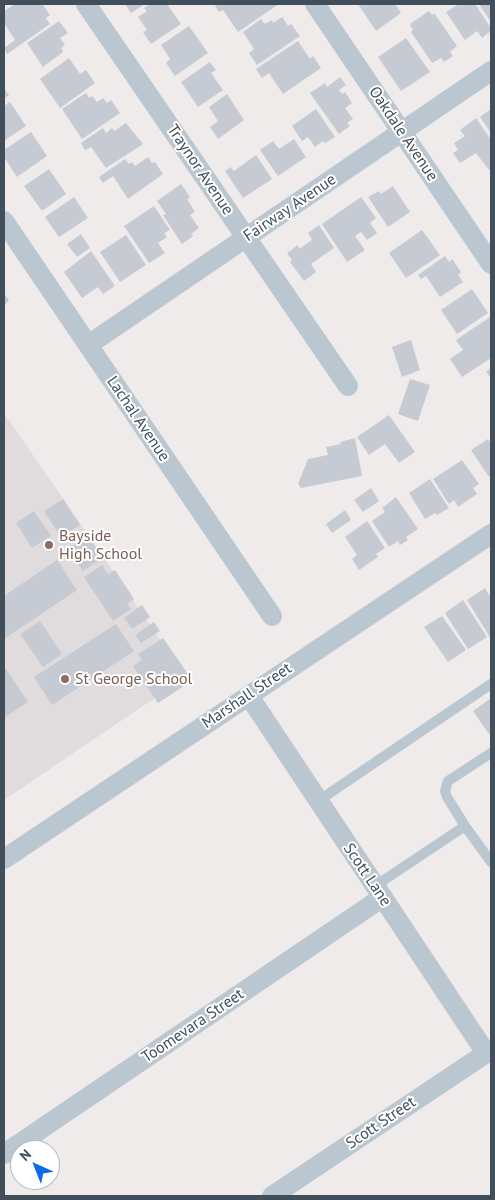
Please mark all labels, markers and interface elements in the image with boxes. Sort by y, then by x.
street label: Oakdale Avenue [364,83,442,185]
street label: Traynor Avenue [163,121,237,219]
street label: Fairway Avenue [240,170,340,246]
street label: Lachal Avenue [102,373,174,465]
place label: Bayside High School [59,526,142,564]
marker: Bayside High School [43,539,55,551]
street label: Marshall Street [199,659,295,733]
place label: St George School [75,669,192,689]
marker: St George School [59,673,71,685]
street label: Scott Lane [339,840,395,910]
street label: Toomevara Street [138,985,248,1067]
street label: Scott Street [343,1093,419,1153]
north arrow [10,1140,60,1190]
text: N [16,1145,35,1165]

